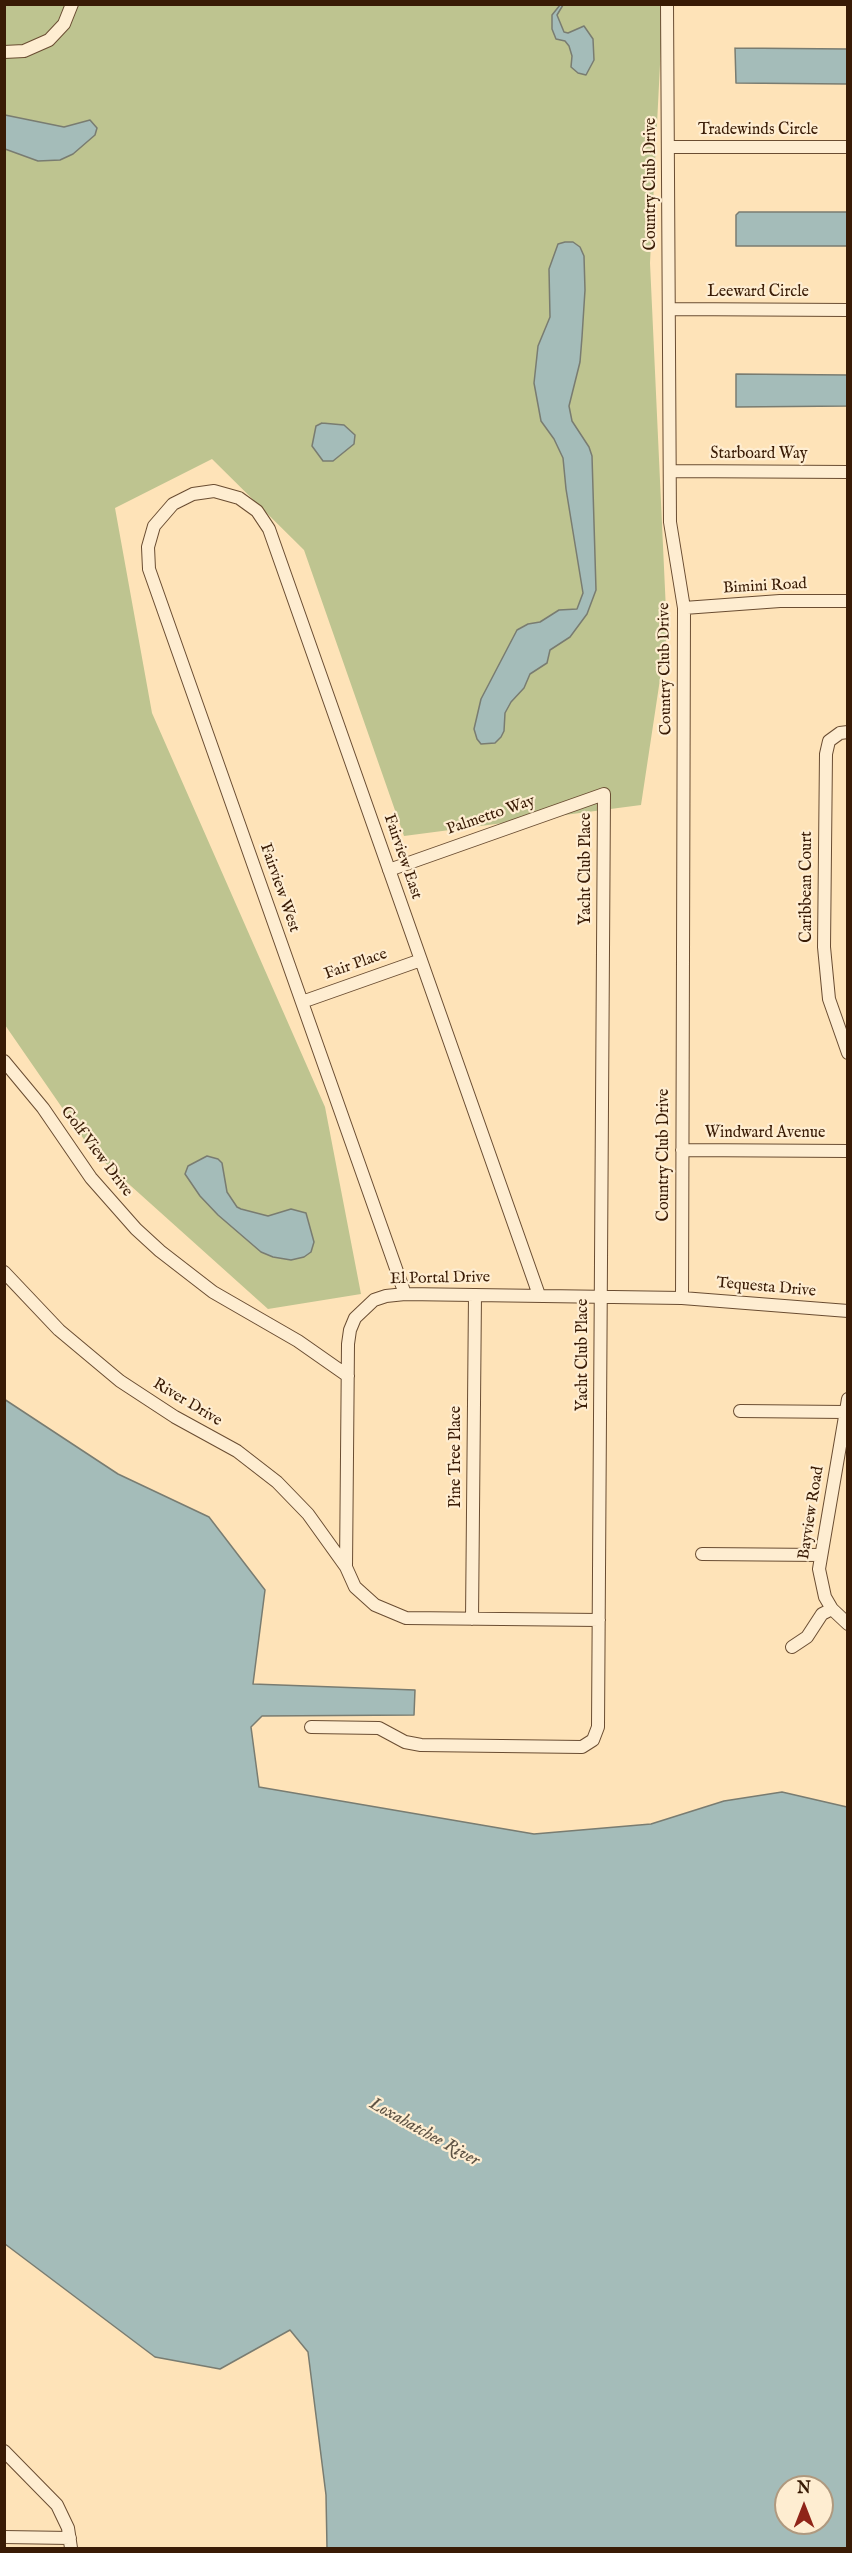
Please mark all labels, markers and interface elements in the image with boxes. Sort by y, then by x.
street label: Country Club Drive [642,118,662,250]
street label: Tradewinds Circle [698,121,818,141]
street label: Leeward Circle [707,283,809,303]
street label: Starboard Way [710,445,808,465]
street label: Bimini Road [723,575,807,599]
street label: Country Club Drive [655,602,677,736]
street label: Palmetto Way [444,792,538,840]
street label: Fairview East [378,812,426,902]
street label: Yacht Club Place [577,813,597,925]
street label: Caribbean Court [798,831,818,943]
street label: Fairview West [255,841,303,935]
street label: Fair Place [322,945,390,985]
street label: Country Club Drive [655,1089,675,1221]
street label: Golf View Drive [56,1103,136,1201]
street label: Windward Avenue [705,1124,825,1144]
street label: El Portal Drive [390,1269,490,1289]
street label: Tequesta Drive [715,1274,817,1302]
street label: Yacht Club Place [574,1299,594,1411]
street label: River Drive [149,1375,225,1431]
street label: Pine Tree Place [447,1406,467,1508]
street label: Bayview Road [795,1465,829,1561]
water label: Loxahatchee River [365,2094,483,2172]
north arrow [774,2475,834,2535]
text: N [797,2479,811,2499]

